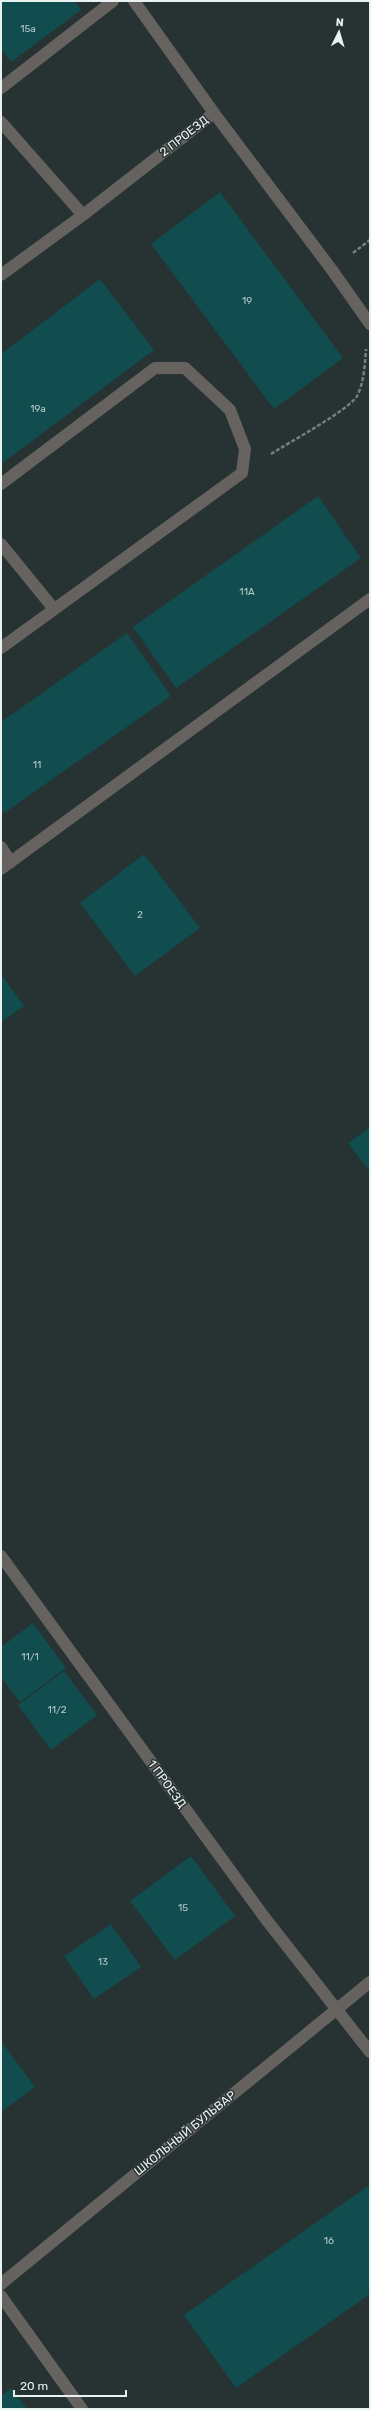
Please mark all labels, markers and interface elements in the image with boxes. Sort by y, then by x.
north arrow [319,12,359,52]
text: N [335,16,344,29]
house number: 15а [20,23,36,35]
street label: 2 ПРОЕЗД [157,112,211,159]
house number: 19 [242,295,252,307]
house number: 19а [30,403,46,415]
house number: 11А [239,586,255,598]
house number: 11 [33,759,41,771]
house number: 2 [137,909,143,921]
house number: 11/1 [21,1651,39,1663]
house number: 11/2 [47,1704,67,1716]
street label: 1 ПРОЕЗД [145,1757,189,1811]
house number: 15 [178,1902,188,1914]
house number: 13 [98,1956,108,1968]
street label: ШКОЛЬНЫЙ БУЛЬВАР [131,2088,239,2178]
house number: 16 [324,2235,334,2247]
scale bar [14,2372,126,2398]
text: 20 m [20,2379,48,2393]

